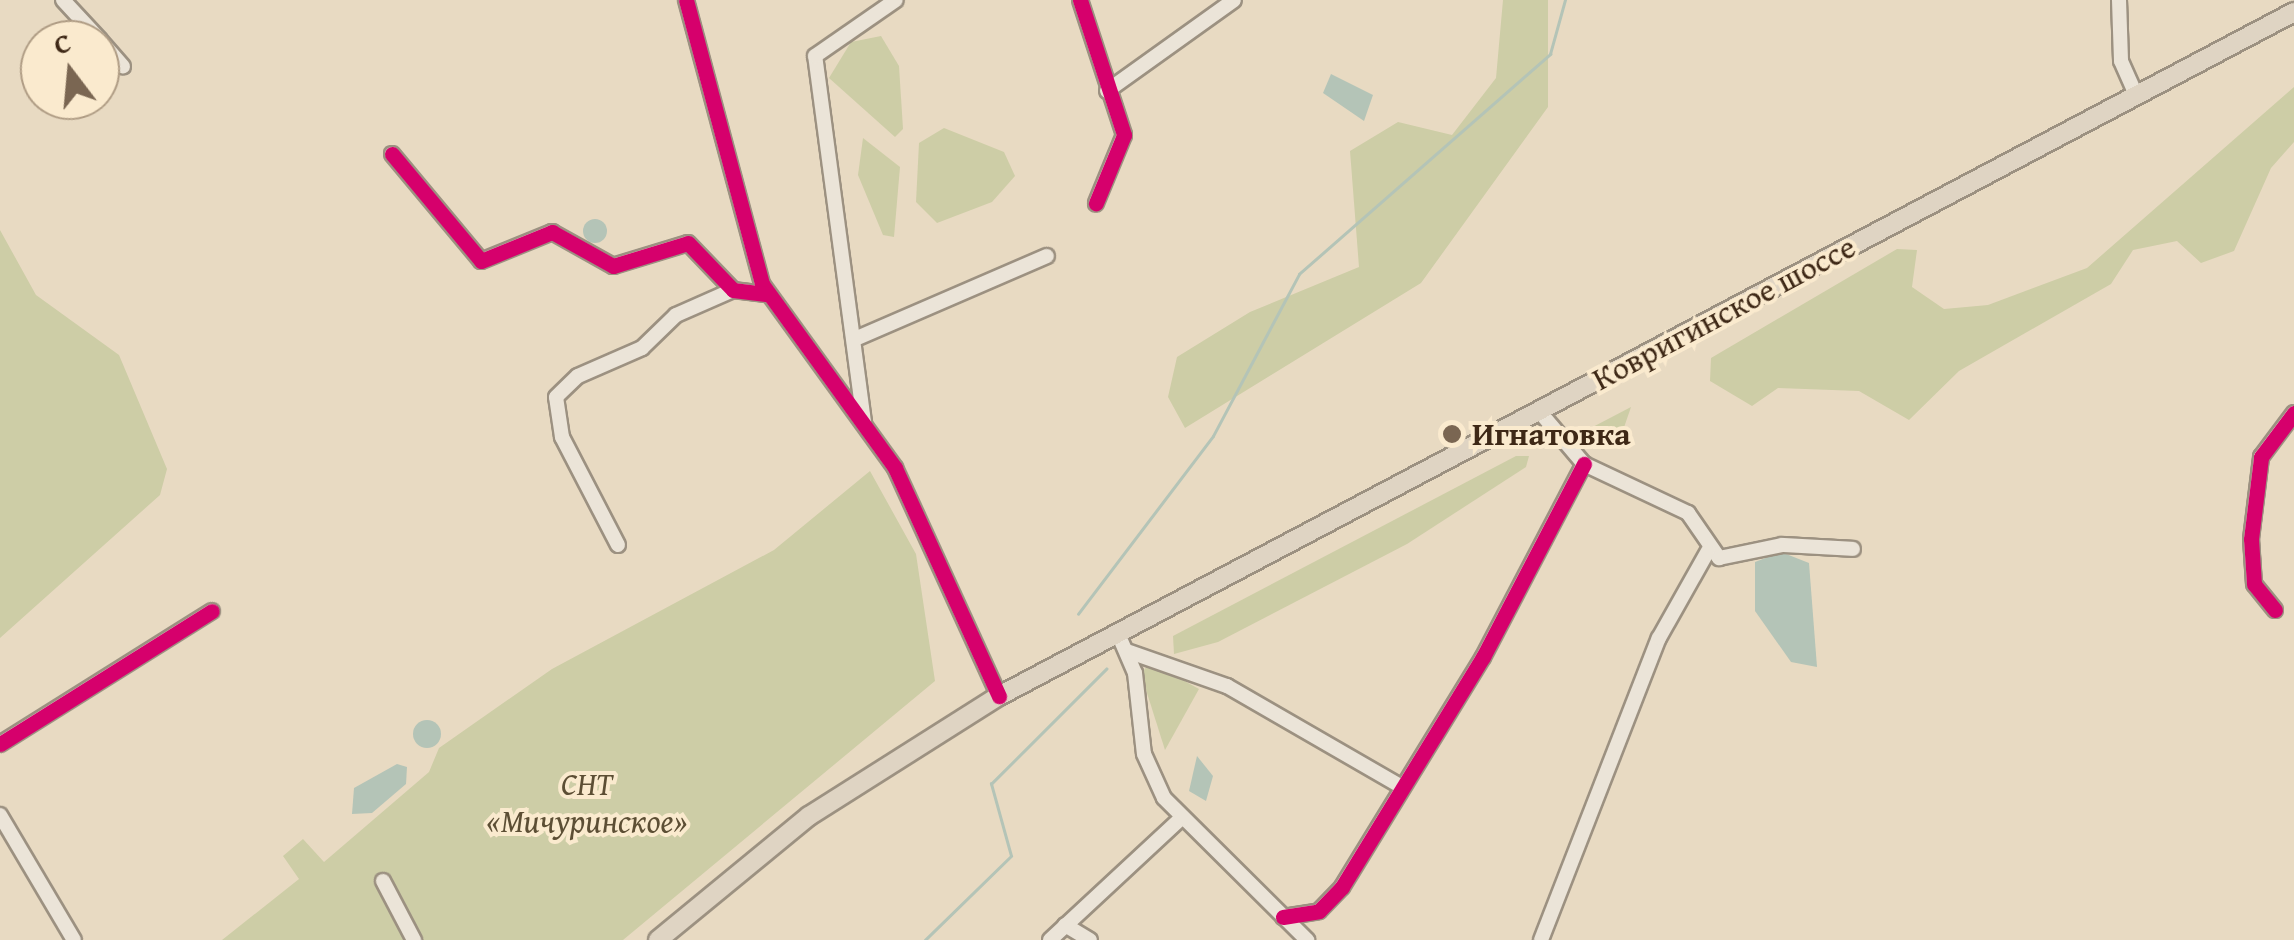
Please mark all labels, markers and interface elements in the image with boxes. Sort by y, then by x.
north arrow [20,20,120,120]
text: С [49,21,75,64]
street label: Ковригинское шоссе [1586,227,1862,399]
place label: Игнатовка [1472,415,1631,453]
marker: Игнатовка [1441,423,1463,445]
park label: СНТ «Мичуринское» [486,766,688,841]

